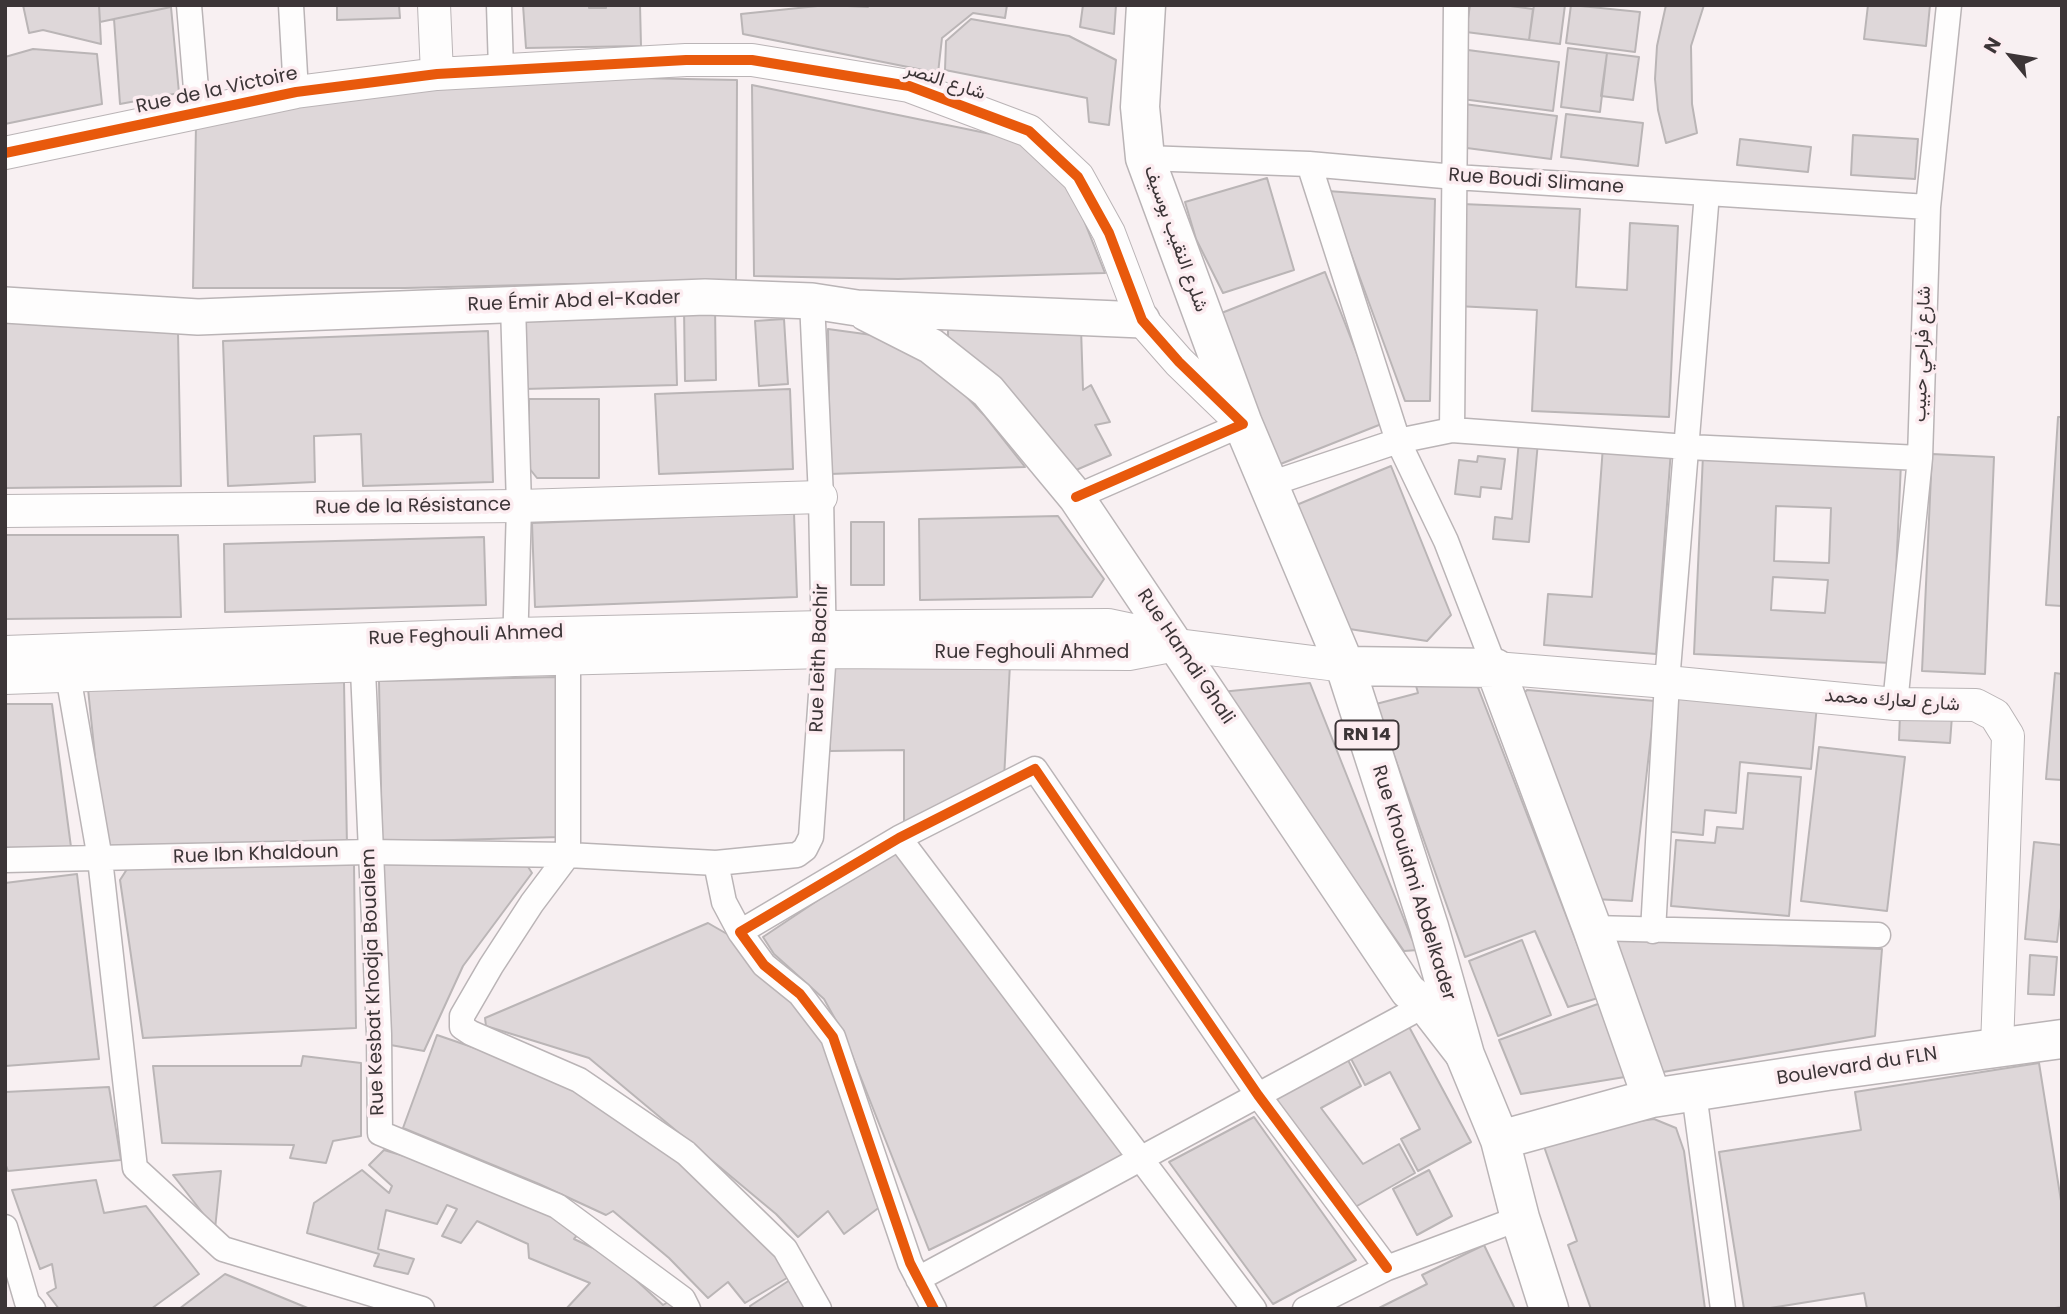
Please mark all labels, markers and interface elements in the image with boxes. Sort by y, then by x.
north arrow [1976,21,2046,91]
text: N [1977,32,2008,58]
street label: شارع النصر [902,58,988,106]
street label: Rue de la Victoire [134,63,300,119]
street label: شلرع النقيب بوسيف [1138,163,1212,315]
street label: Rue Boudi Slimane [1447,164,1625,200]
street label: شارع فراحي حبيب [1909,285,1937,423]
street label: Rue Émir Abd el-Kader [467,287,681,317]
street label: Rue de la Résistance [315,494,511,520]
street label: Rue Leith Bachir [806,583,834,733]
street label: Rue Hamdi Ghali [1131,585,1239,729]
street label: Rue Feghouli Ahmed [368,621,564,651]
street label: Rue Feghouli Ahmed [935,642,1129,664]
street label: شارع لعارك محمد [1824,685,1960,717]
road number: RN 14 [1336,720,1398,750]
street label: Rue Khouidmi Abdelkader [1366,763,1460,1003]
street label: Rue Ibn Khaldoun [173,841,339,869]
street label: Rue Kesbat Khodja Boualem [358,848,390,1116]
street label: Boulevard du FLN [1775,1043,1939,1091]

